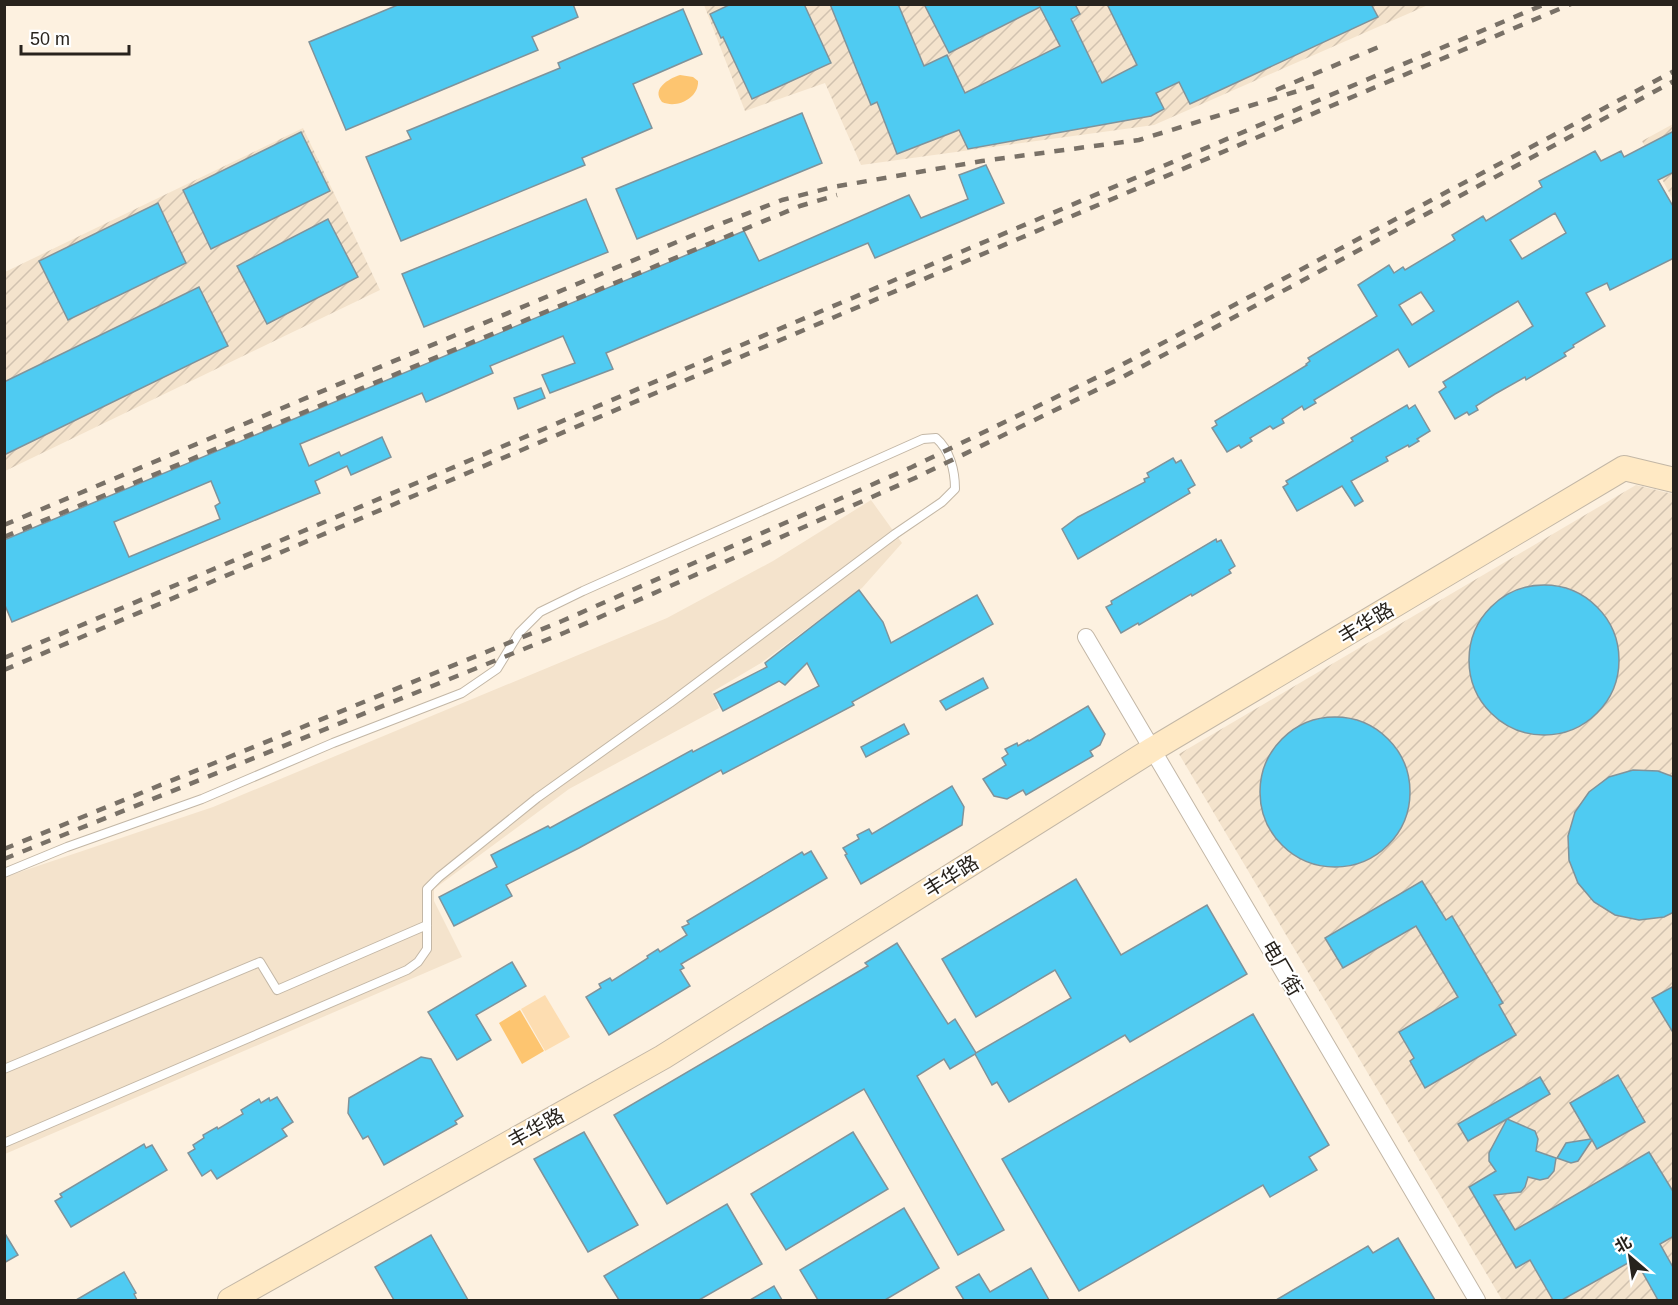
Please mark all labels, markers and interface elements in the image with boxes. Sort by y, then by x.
scale bar [21,18,129,56]
text: 50 m [30,29,70,49]
street label: 丰华路 [1335,598,1397,648]
street label: 丰华路 [920,851,982,901]
street label: 电厂街 [1257,937,1307,999]
street label: 丰华路 [504,1104,568,1152]
north arrow [1600,1227,1660,1287]
text: 北 [1612,1233,1634,1256]

